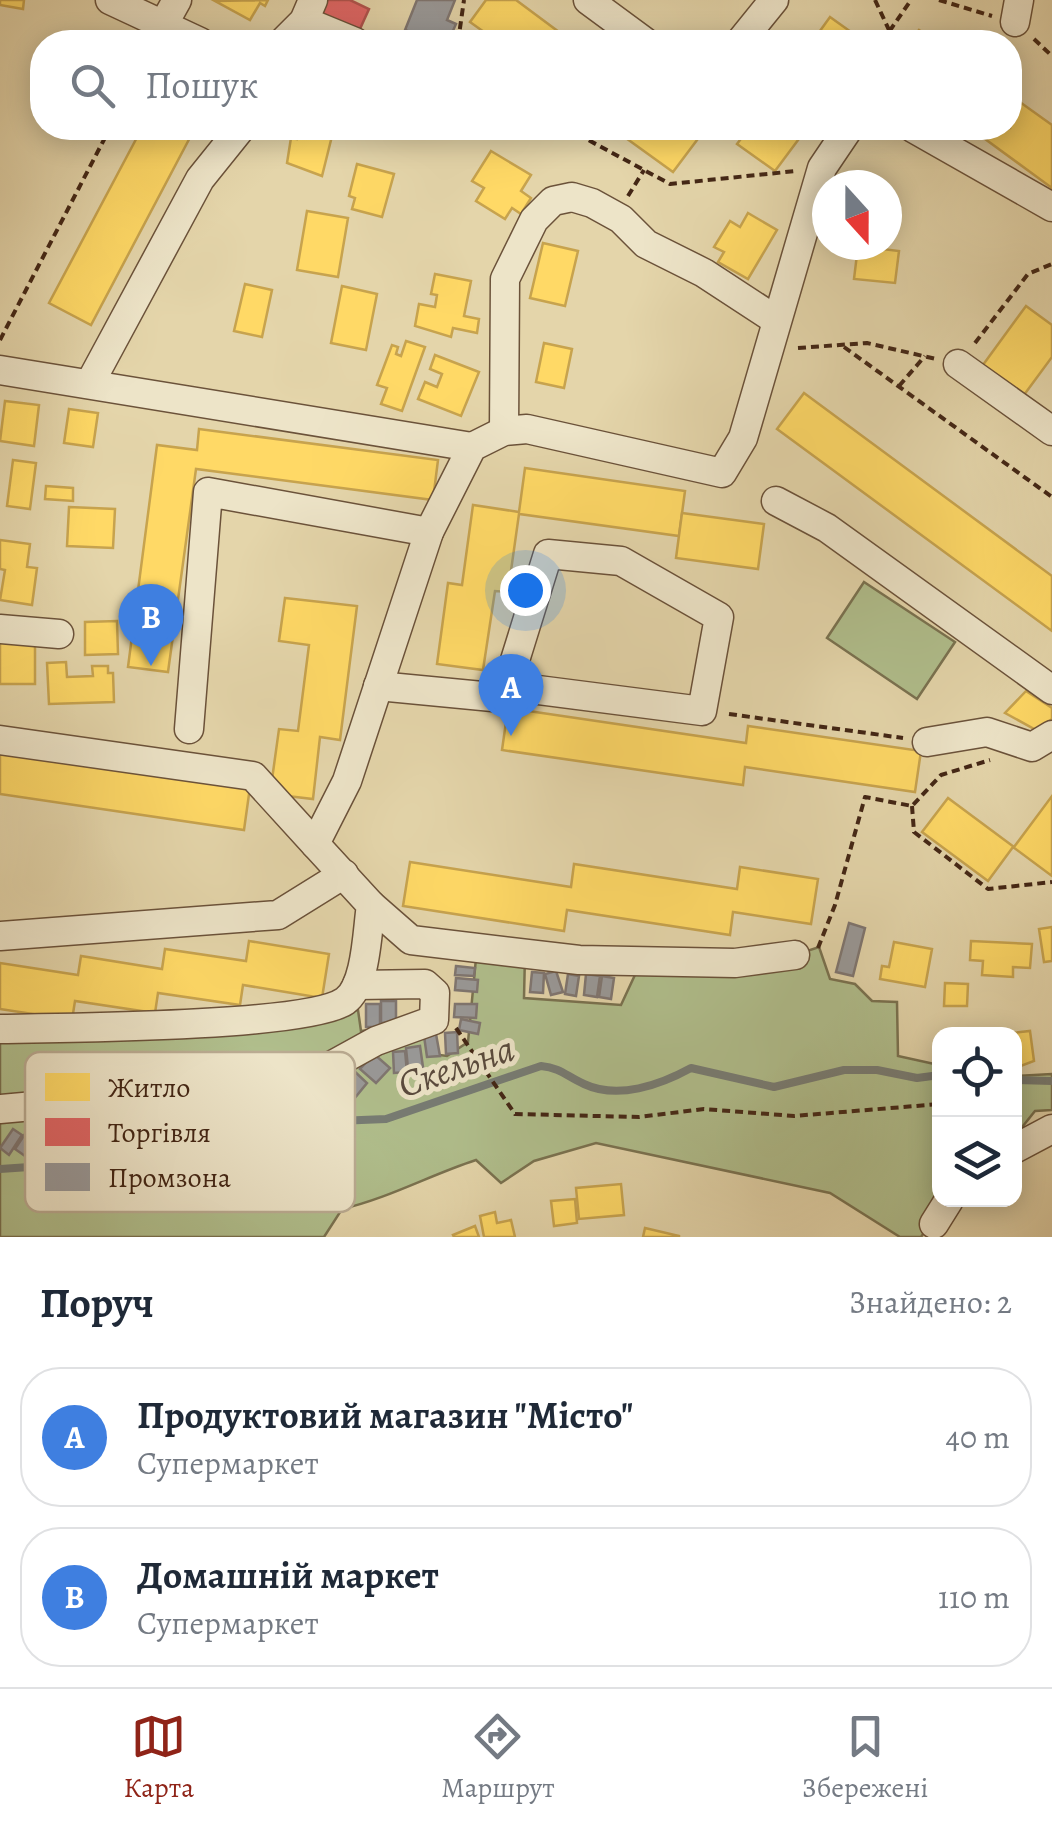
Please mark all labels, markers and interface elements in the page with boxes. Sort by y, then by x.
search box [30,30,1022,140]
icon: search [65,58,120,113]
text: Пошук [145,59,258,111]
north arrow [812,170,902,260]
your location [500,565,551,616]
pin: B [118,584,184,666]
pin: A [478,654,544,736]
water label: Скельна [391,1022,521,1110]
map controls [932,1027,1022,1207]
button: locate [932,1027,1022,1117]
legend [25,1052,355,1212]
text: Житло [108,1069,191,1107]
text: Торгівля [108,1114,211,1152]
button: layers [932,1117,1022,1207]
text: Промзона [108,1159,231,1197]
text: Поруч [40,1274,154,1331]
text: Знайдено: 2 [849,1280,1012,1324]
text: Продуктовий магазин "Місто" [137,1389,633,1441]
text: A [64,1415,85,1459]
text: 40 m [945,1415,1010,1459]
text: Супермаркет [137,1441,319,1485]
text: Домашній маркет [137,1549,439,1601]
text: B [64,1575,85,1619]
text: 110 m [938,1575,1010,1619]
text: Супермаркет [137,1601,319,1645]
tab: Карта [124,1709,194,1807]
tab: Маршрут [441,1709,555,1807]
tab: Збережені [802,1709,928,1807]

